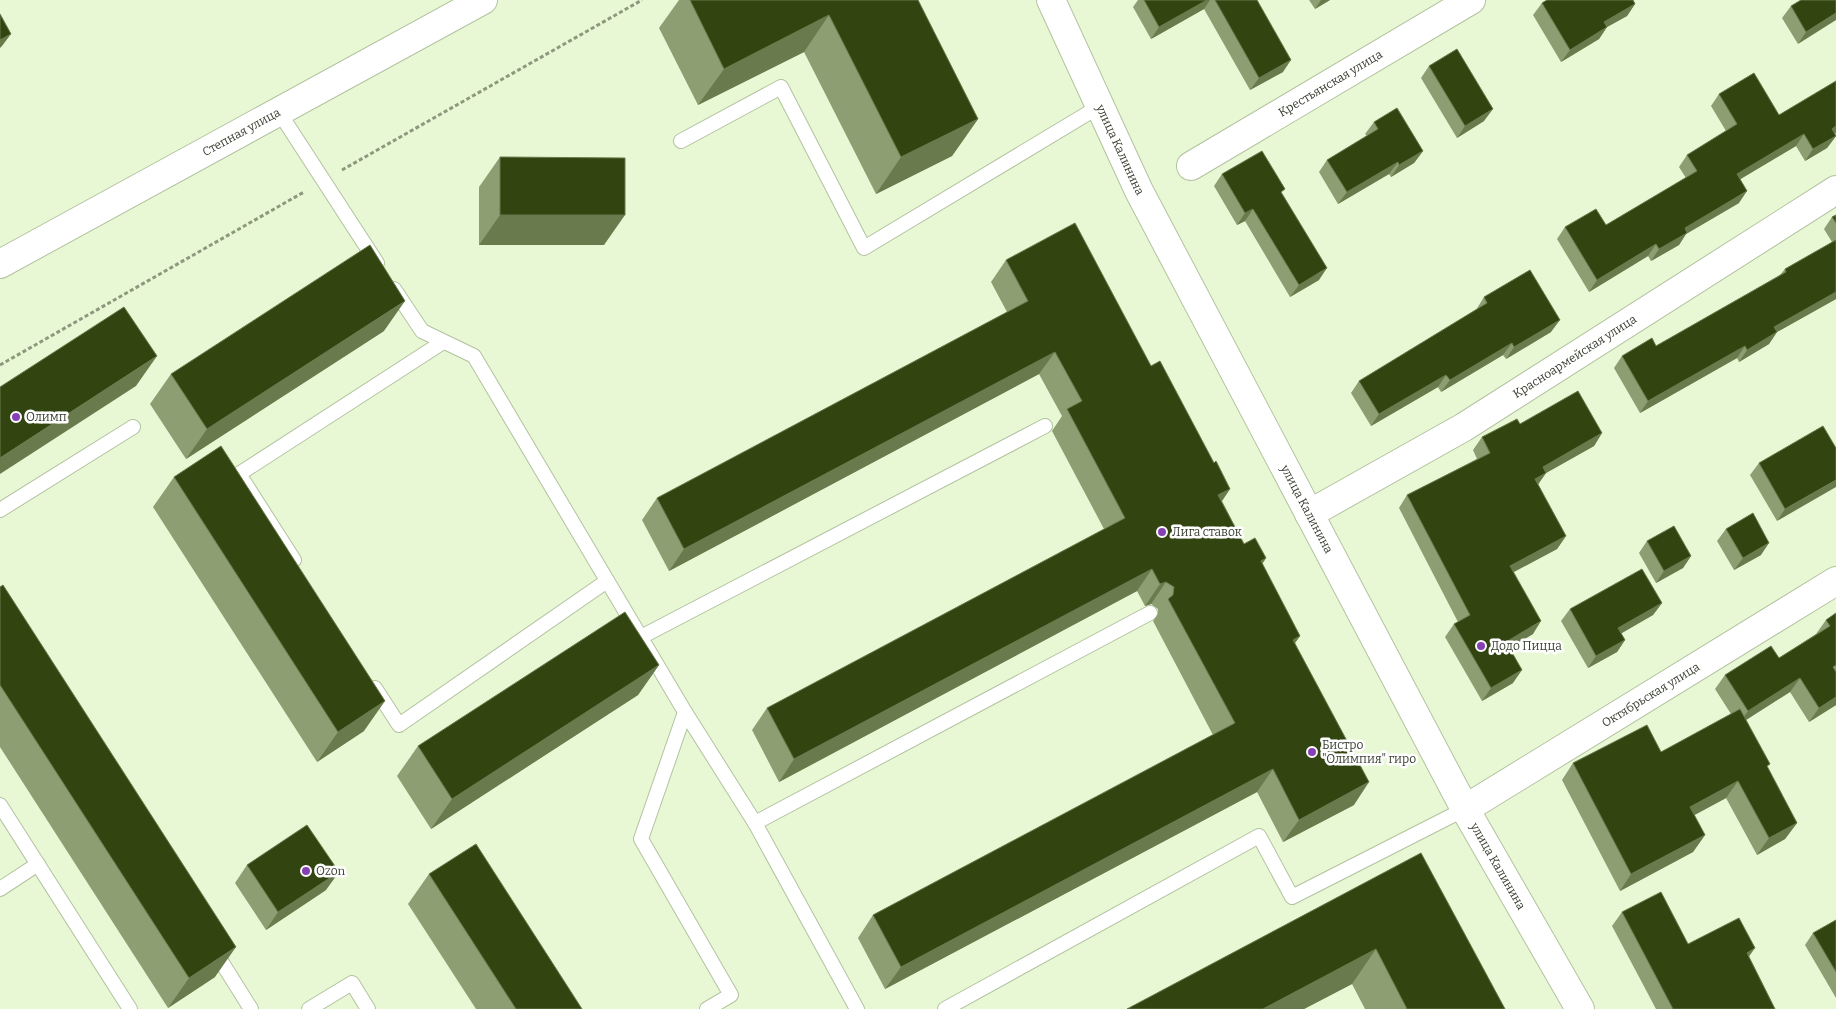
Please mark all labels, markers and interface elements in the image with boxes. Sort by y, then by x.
street label: Крестьянская улица [1276,47,1385,120]
street label: улица Калинина [1093,101,1147,198]
street label: Степная улица [200,105,283,159]
street label: Красноармейская улица [1510,312,1640,401]
place label: Олимп [26,410,67,424]
marker: Олимп [10,411,22,423]
street label: улица Калинина [1277,462,1336,556]
place label: Лига ставок [1172,525,1242,539]
marker: Лига ставок [1156,526,1168,538]
place label: Додо Пицца [1491,639,1562,653]
marker: Додо Пицца [1475,640,1487,652]
street label: Октябрьская улица [1599,659,1702,730]
place label: Бистро "Олимпия" гиро [1322,738,1416,766]
marker: Бистро "Олимпия" гиро [1306,746,1318,758]
street label: улица Калинина [1467,819,1529,913]
place label: Ozon [316,864,346,878]
marker: Ozon [300,865,312,877]

